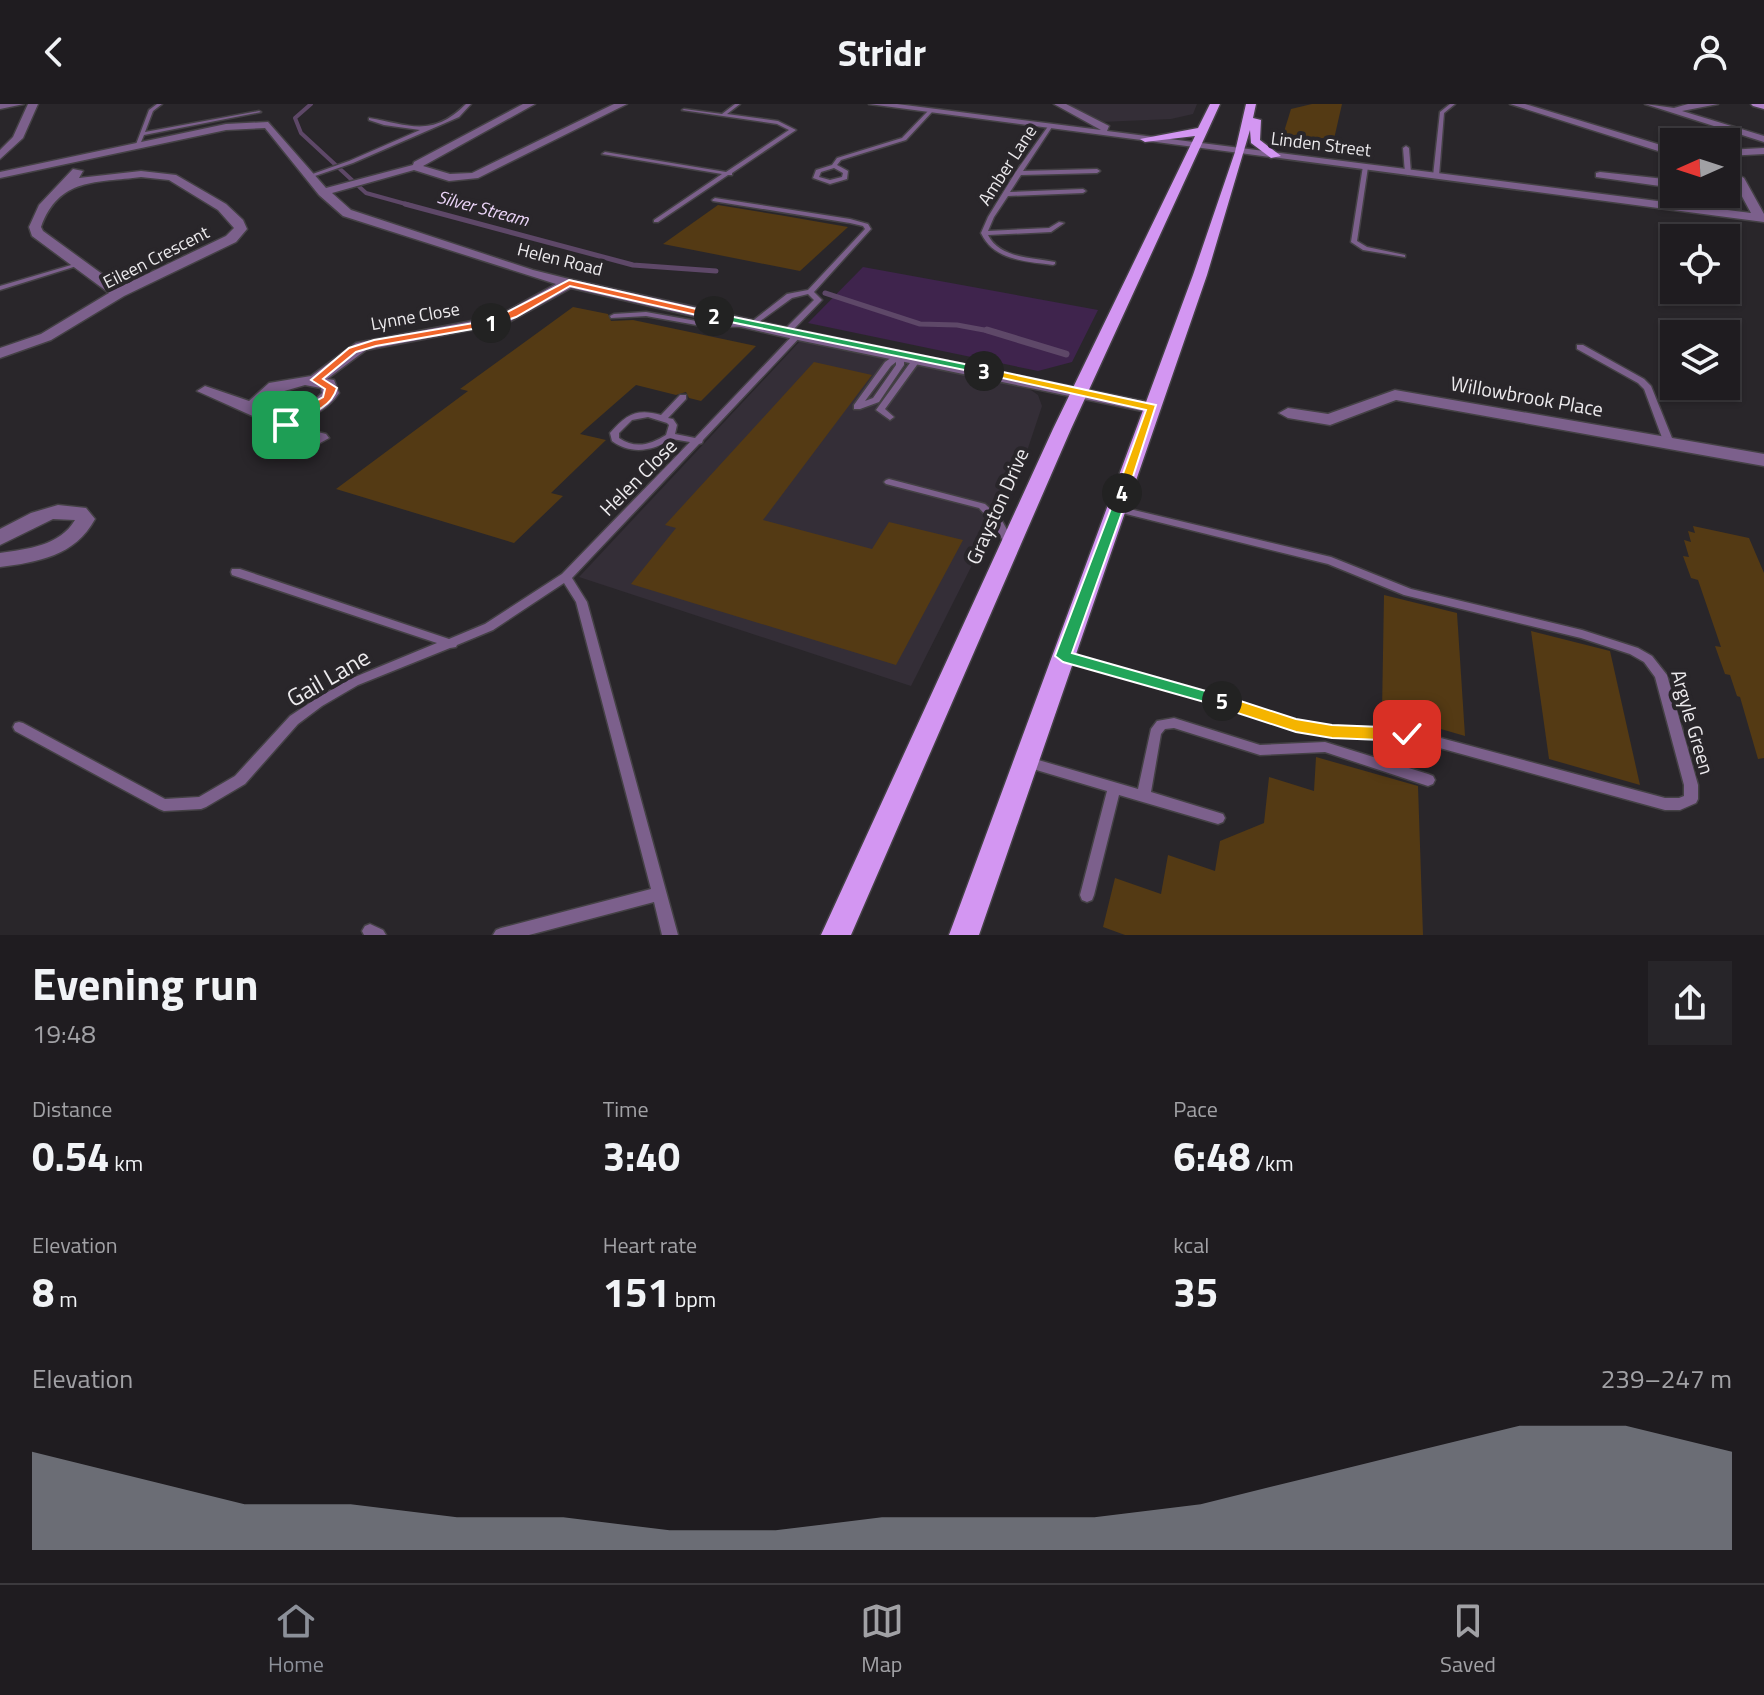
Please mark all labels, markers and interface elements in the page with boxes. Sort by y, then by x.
text: Stridr [838,25,926,80]
icon: back [32,30,76,74]
icon: person [1688,30,1732,74]
street label: Amber Lane [971,120,1043,210]
street label: Linden Street [1269,124,1373,164]
north arrow [1660,128,1740,208]
map controls [1660,128,1740,400]
water label: Silver Stream [434,183,533,233]
street label: Eileen Crescent [98,218,214,295]
button: locate [1660,224,1740,304]
street label: Helen Road [515,235,605,283]
street label: Lynne Close [368,295,462,337]
pin: 2 [694,296,734,336]
text: 2 [708,299,720,333]
pin: 1 [471,303,511,343]
text: 1 [485,306,497,340]
button: layers [1660,320,1740,400]
pin: 3 [964,351,1004,391]
text: 3 [978,354,990,388]
street label: Willowbrook Place [1448,367,1606,425]
pin [252,391,320,459]
icon: arrive [264,403,308,447]
street label: Helen Close [592,431,684,523]
street label: Grayston Drive [958,443,1036,569]
pin: 4 [1102,473,1142,513]
text: 4 [1116,476,1128,510]
street label: Gail Lane [279,639,377,715]
street label: Argyle Green [1663,666,1723,778]
pin: 5 [1202,681,1242,721]
text: 5 [1216,684,1228,718]
pin [1373,700,1441,768]
icon: check [1385,712,1429,756]
text: Evening run [32,950,259,1017]
button: share [1648,961,1732,1045]
text: 19:48 [32,1014,96,1053]
text: Distance [32,1092,112,1126]
text: Time [603,1092,649,1126]
text: Pace [1173,1092,1218,1126]
text: 0.54 [32,1126,109,1187]
text: 3:40 [603,1126,680,1187]
text: 6:48 [1173,1126,1251,1187]
text: km [109,1146,143,1180]
text: /km [1251,1146,1294,1180]
text: Elevation [32,1228,118,1262]
text: Heart rate [603,1228,697,1262]
text: kcal [1173,1228,1209,1262]
text: 8 [32,1262,54,1323]
text: 151 [603,1262,670,1323]
text: 35 [1173,1262,1218,1323]
text: m [54,1282,78,1316]
text: bpm [670,1282,716,1316]
text: Elevation [32,1359,133,1398]
text: 239–247 m [1601,1359,1732,1398]
tab: Home [268,1599,324,1681]
tab: Map [860,1599,904,1681]
tab: Saved [1440,1599,1496,1681]

